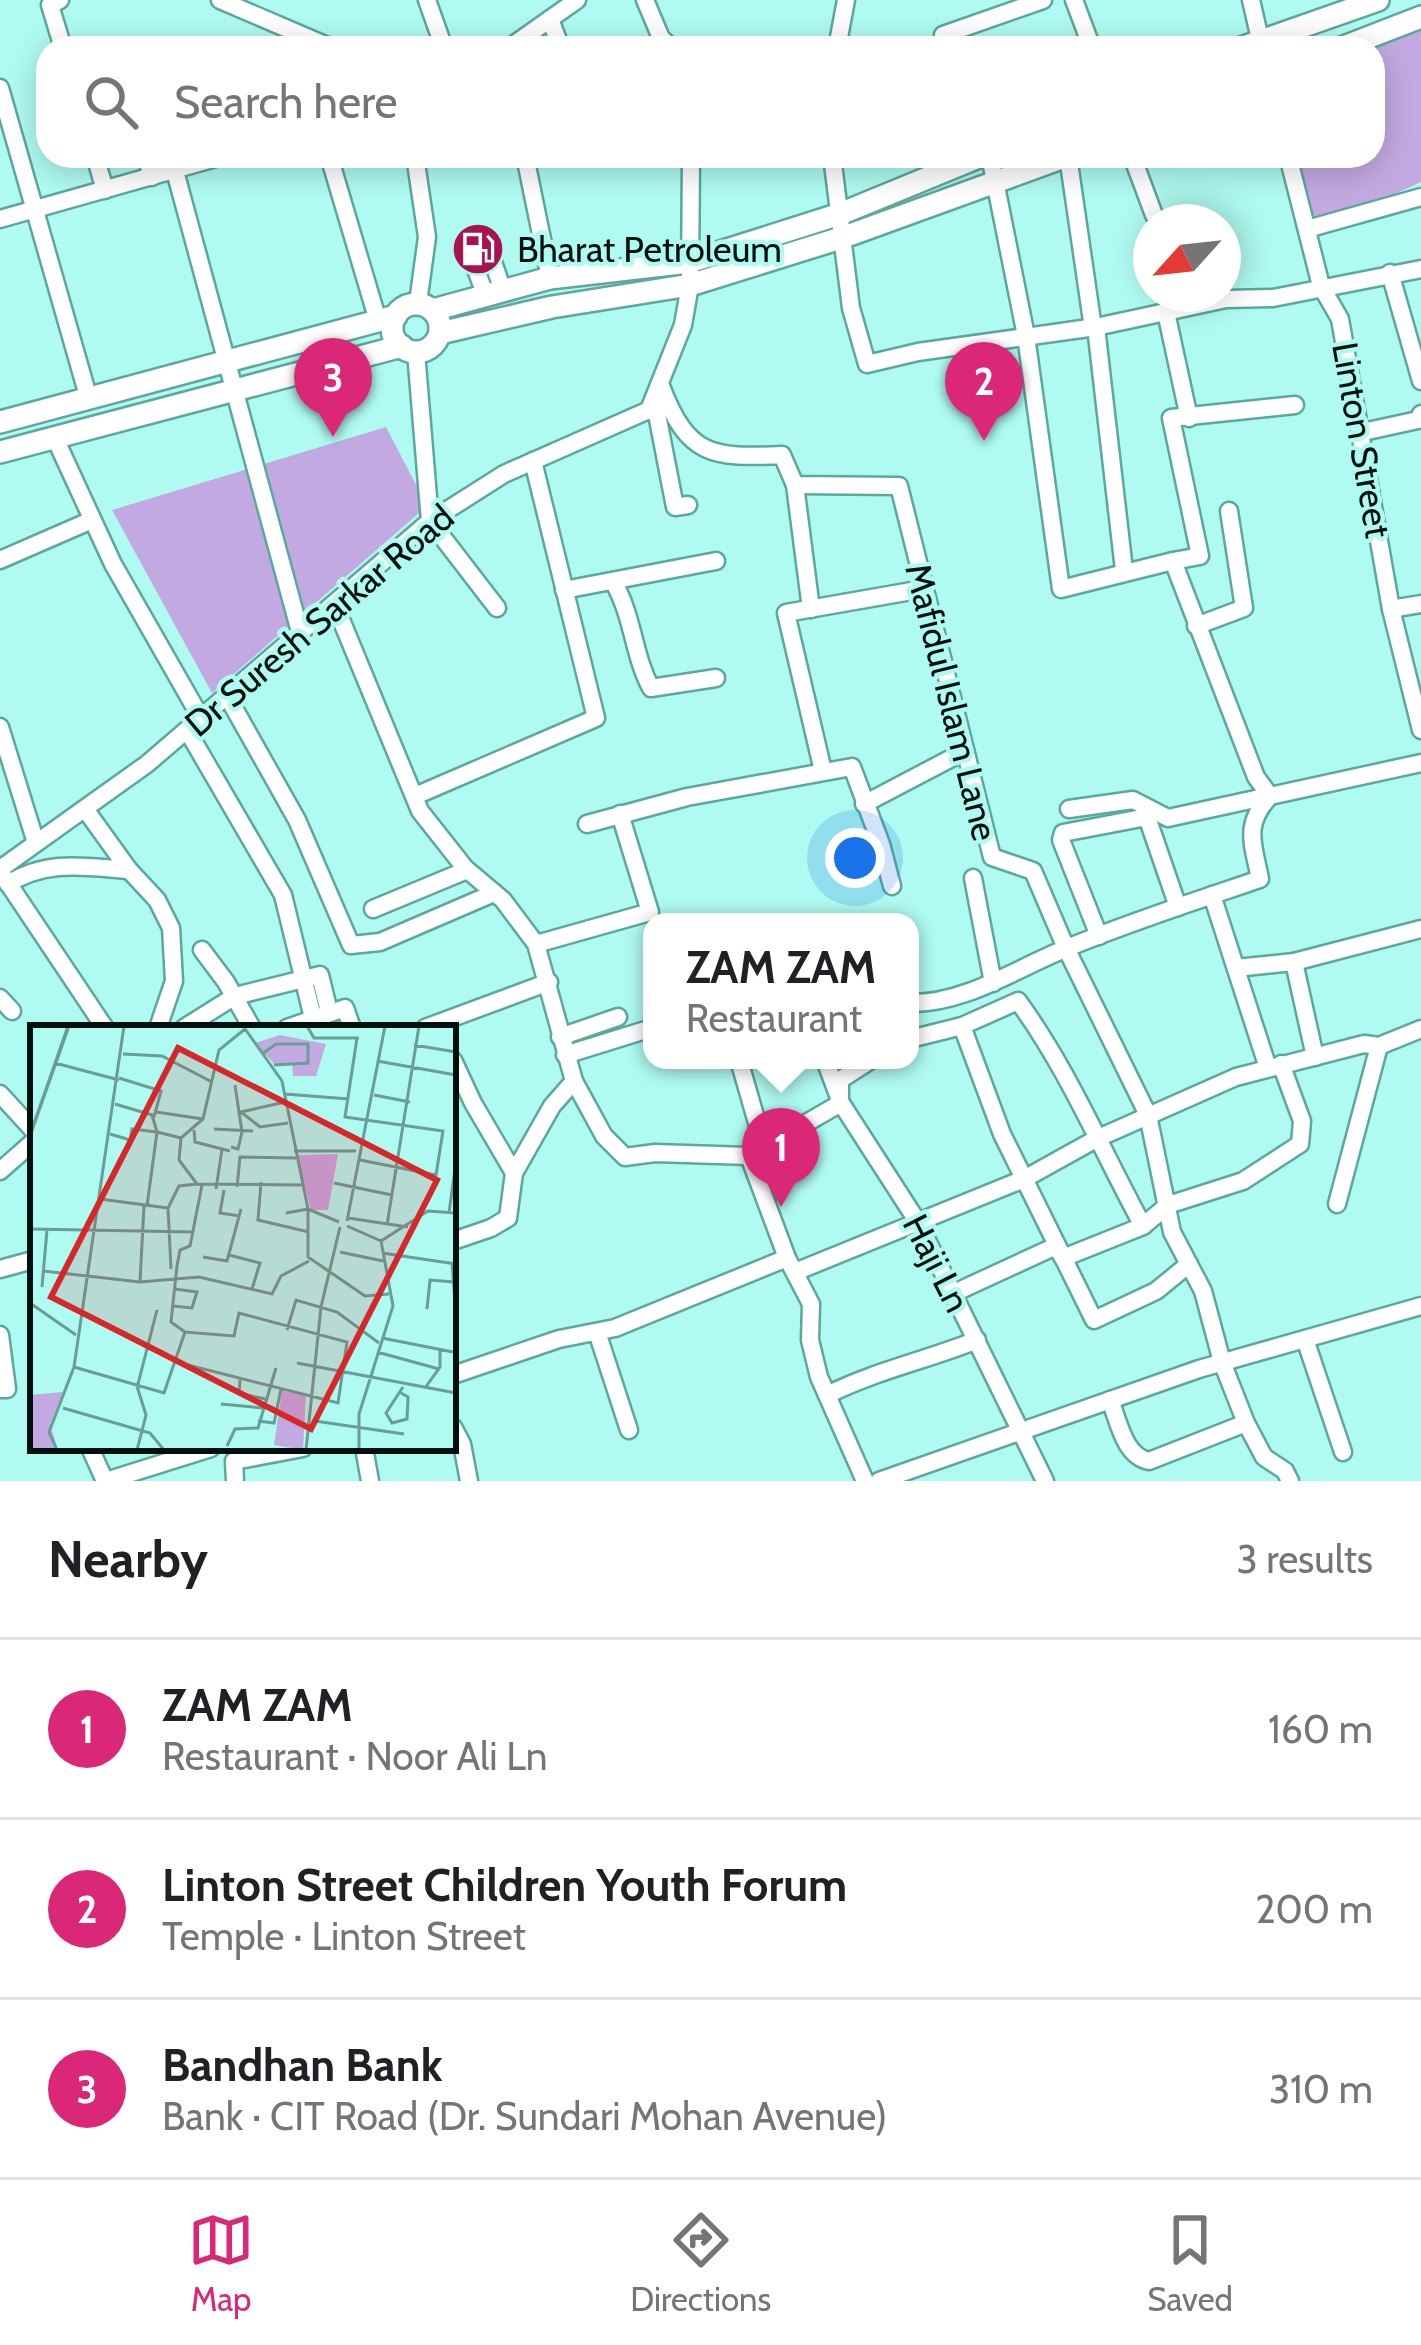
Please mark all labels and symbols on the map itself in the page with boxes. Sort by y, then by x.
north arrow [1133,204,1241,312]
fuel station icon: Bharat Petroleum [450,221,506,277]
place label: Bharat Petroleum [517,227,782,271]
pin: 3 [294,338,372,437]
street label: Linton Street [1323,339,1401,541]
pin: 2 [945,342,1023,441]
street label: Dr Suresh Sarkar Road [176,495,462,745]
street label: Mafidul Islam Lane [896,559,1008,845]
your location [825,828,885,888]
inset map [30,1025,456,1451]
pin: 1 [742,1108,820,1207]
street label: Haji Ln [894,1207,980,1319]

